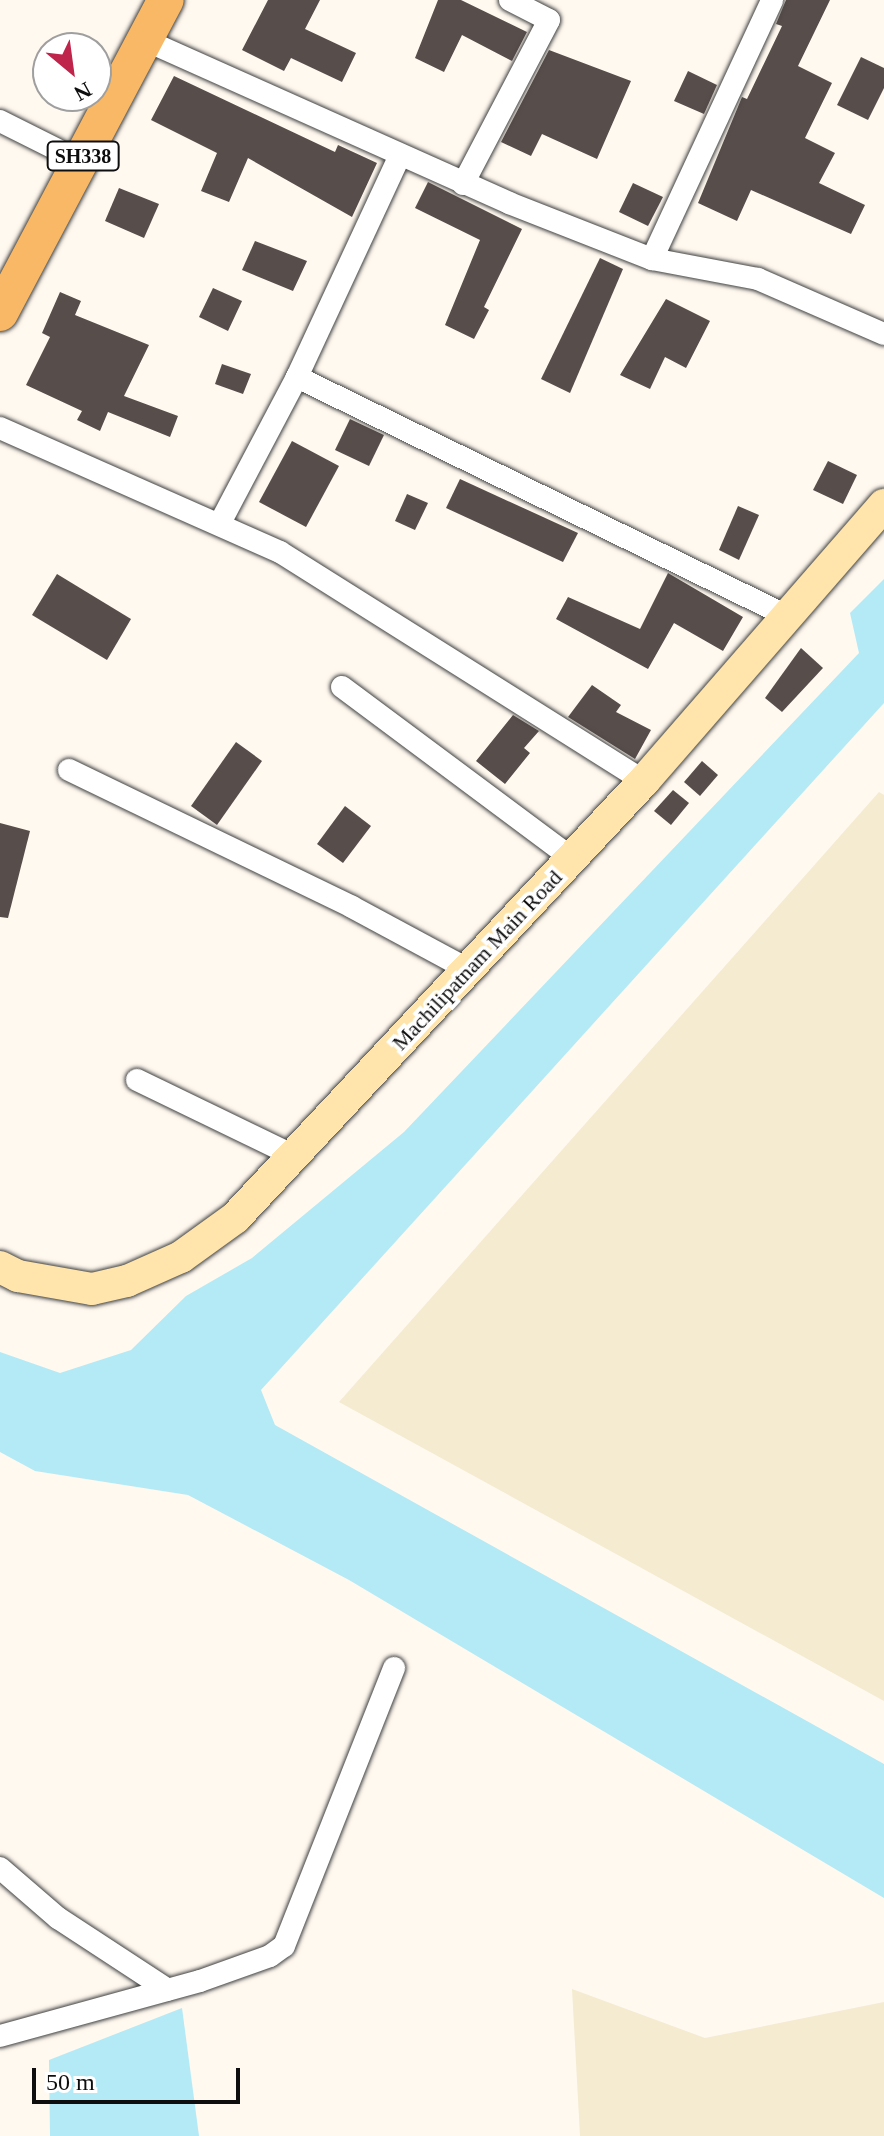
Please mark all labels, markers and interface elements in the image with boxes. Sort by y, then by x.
north arrow [32,32,112,112]
text: N [70,77,96,106]
road number: SH338 [45,140,121,172]
street label: Machilipatnam Main Road [387,864,567,1056]
scale bar [36,2052,244,2102]
text: 50 m [46,2069,95,2095]

